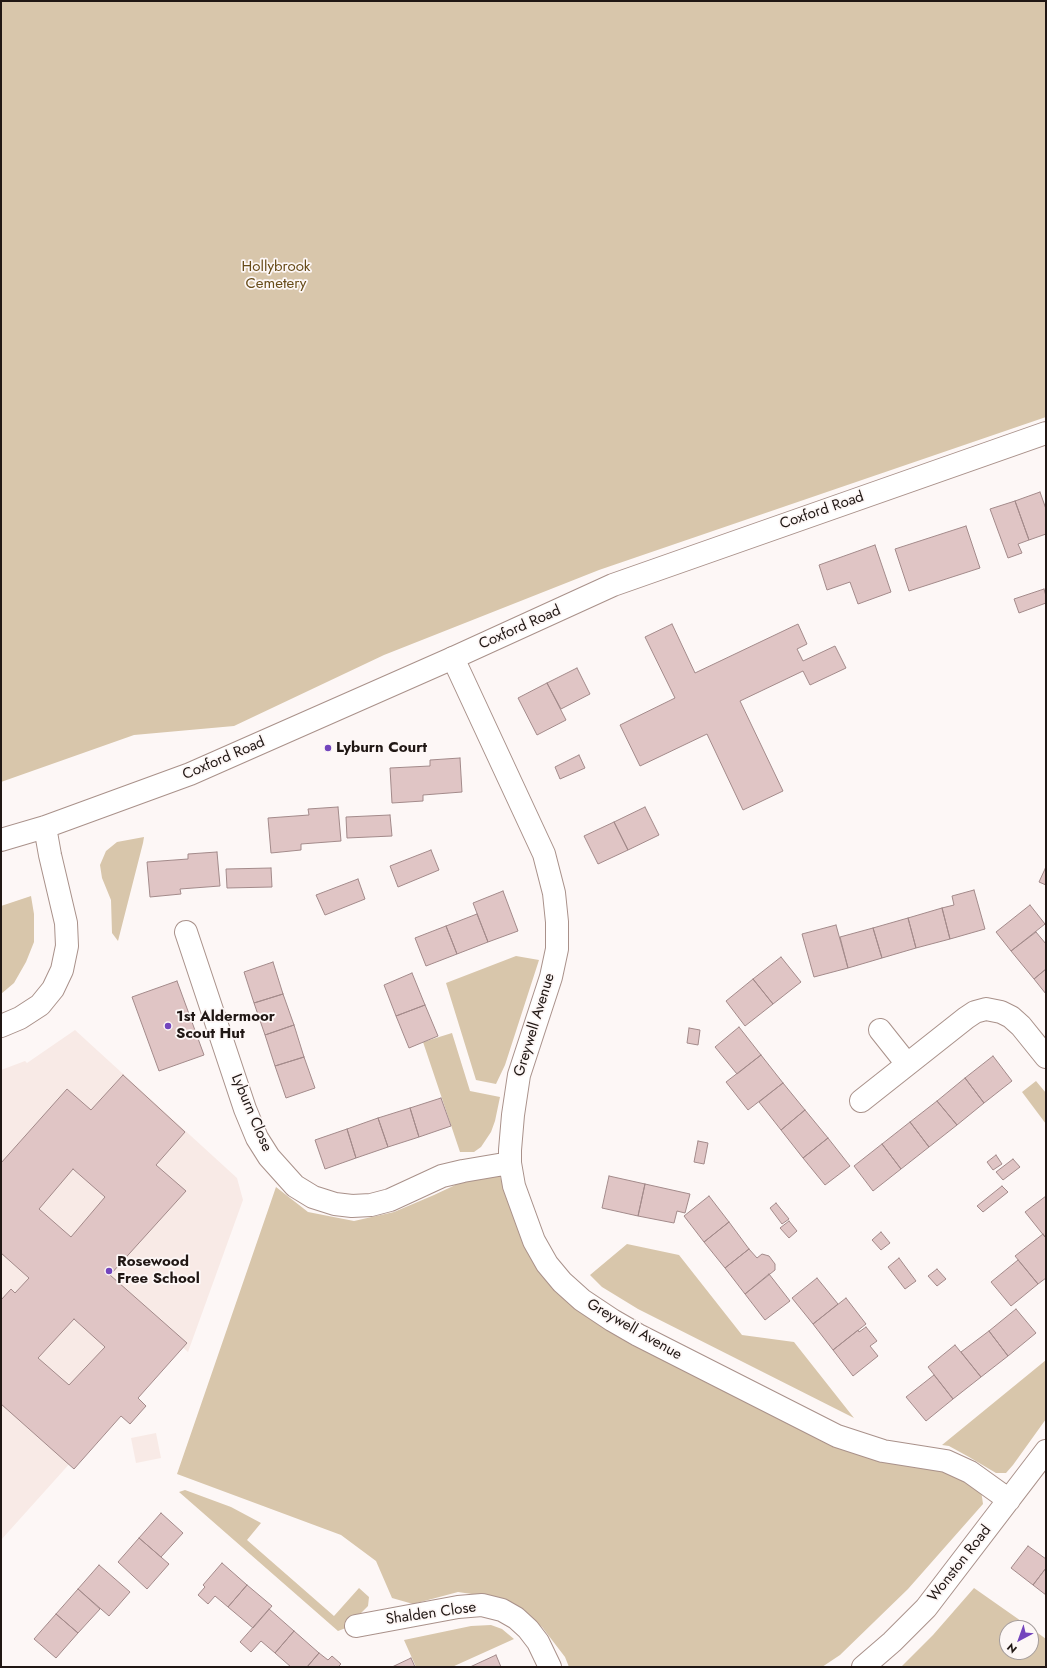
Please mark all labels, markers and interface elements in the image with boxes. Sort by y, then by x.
park label: Hollybrook Cemetery [242,258,310,293]
street label: Coxford Road [778,488,866,534]
street label: Coxford Road [476,602,564,654]
street label: Coxford Road [180,734,268,784]
place label: Lyburn Court [336,739,427,757]
marker: Lyburn Court [323,743,333,753]
street label: Greywell Avenue [511,971,559,1079]
place label: 1st Aldermoor Scout Hut [176,1008,275,1043]
marker: 1st Aldermoor Scout Hut [163,1021,173,1031]
street label: Lyburn Close [227,1072,275,1154]
place label: Rosewood Free School [117,1253,200,1288]
marker: Rosewood Free School [104,1266,114,1276]
street label: Greywell Avenue [583,1295,685,1365]
street label: Wonston Road [925,1522,995,1606]
street label: Shalden Close [385,1599,477,1629]
north arrow [999,1620,1039,1660]
text: N [1003,1639,1020,1657]

